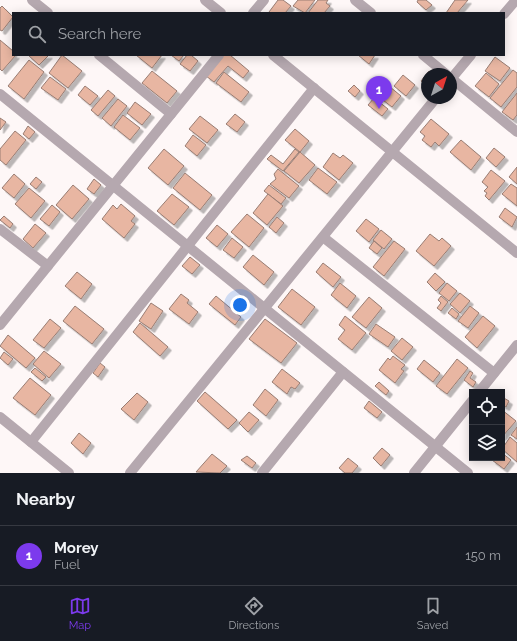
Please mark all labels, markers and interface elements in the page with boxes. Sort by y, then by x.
search box [12,12,505,56]
icon: search [26,23,48,45]
text: Search here [58,25,141,43]
north arrow [421,68,457,104]
pin: 1 [366,76,392,109]
your location [230,295,250,315]
map controls [469,389,505,461]
button: locate [469,389,505,425]
button: layers [469,425,505,461]
text: Nearby [16,489,75,509]
text: Morey [54,539,99,557]
text: 1 [26,548,32,563]
text: 150 m [465,548,501,563]
text: Fuel [54,557,80,572]
tab: Map [69,595,91,632]
tab: Directions [229,595,279,632]
tab: Saved [417,595,448,632]

